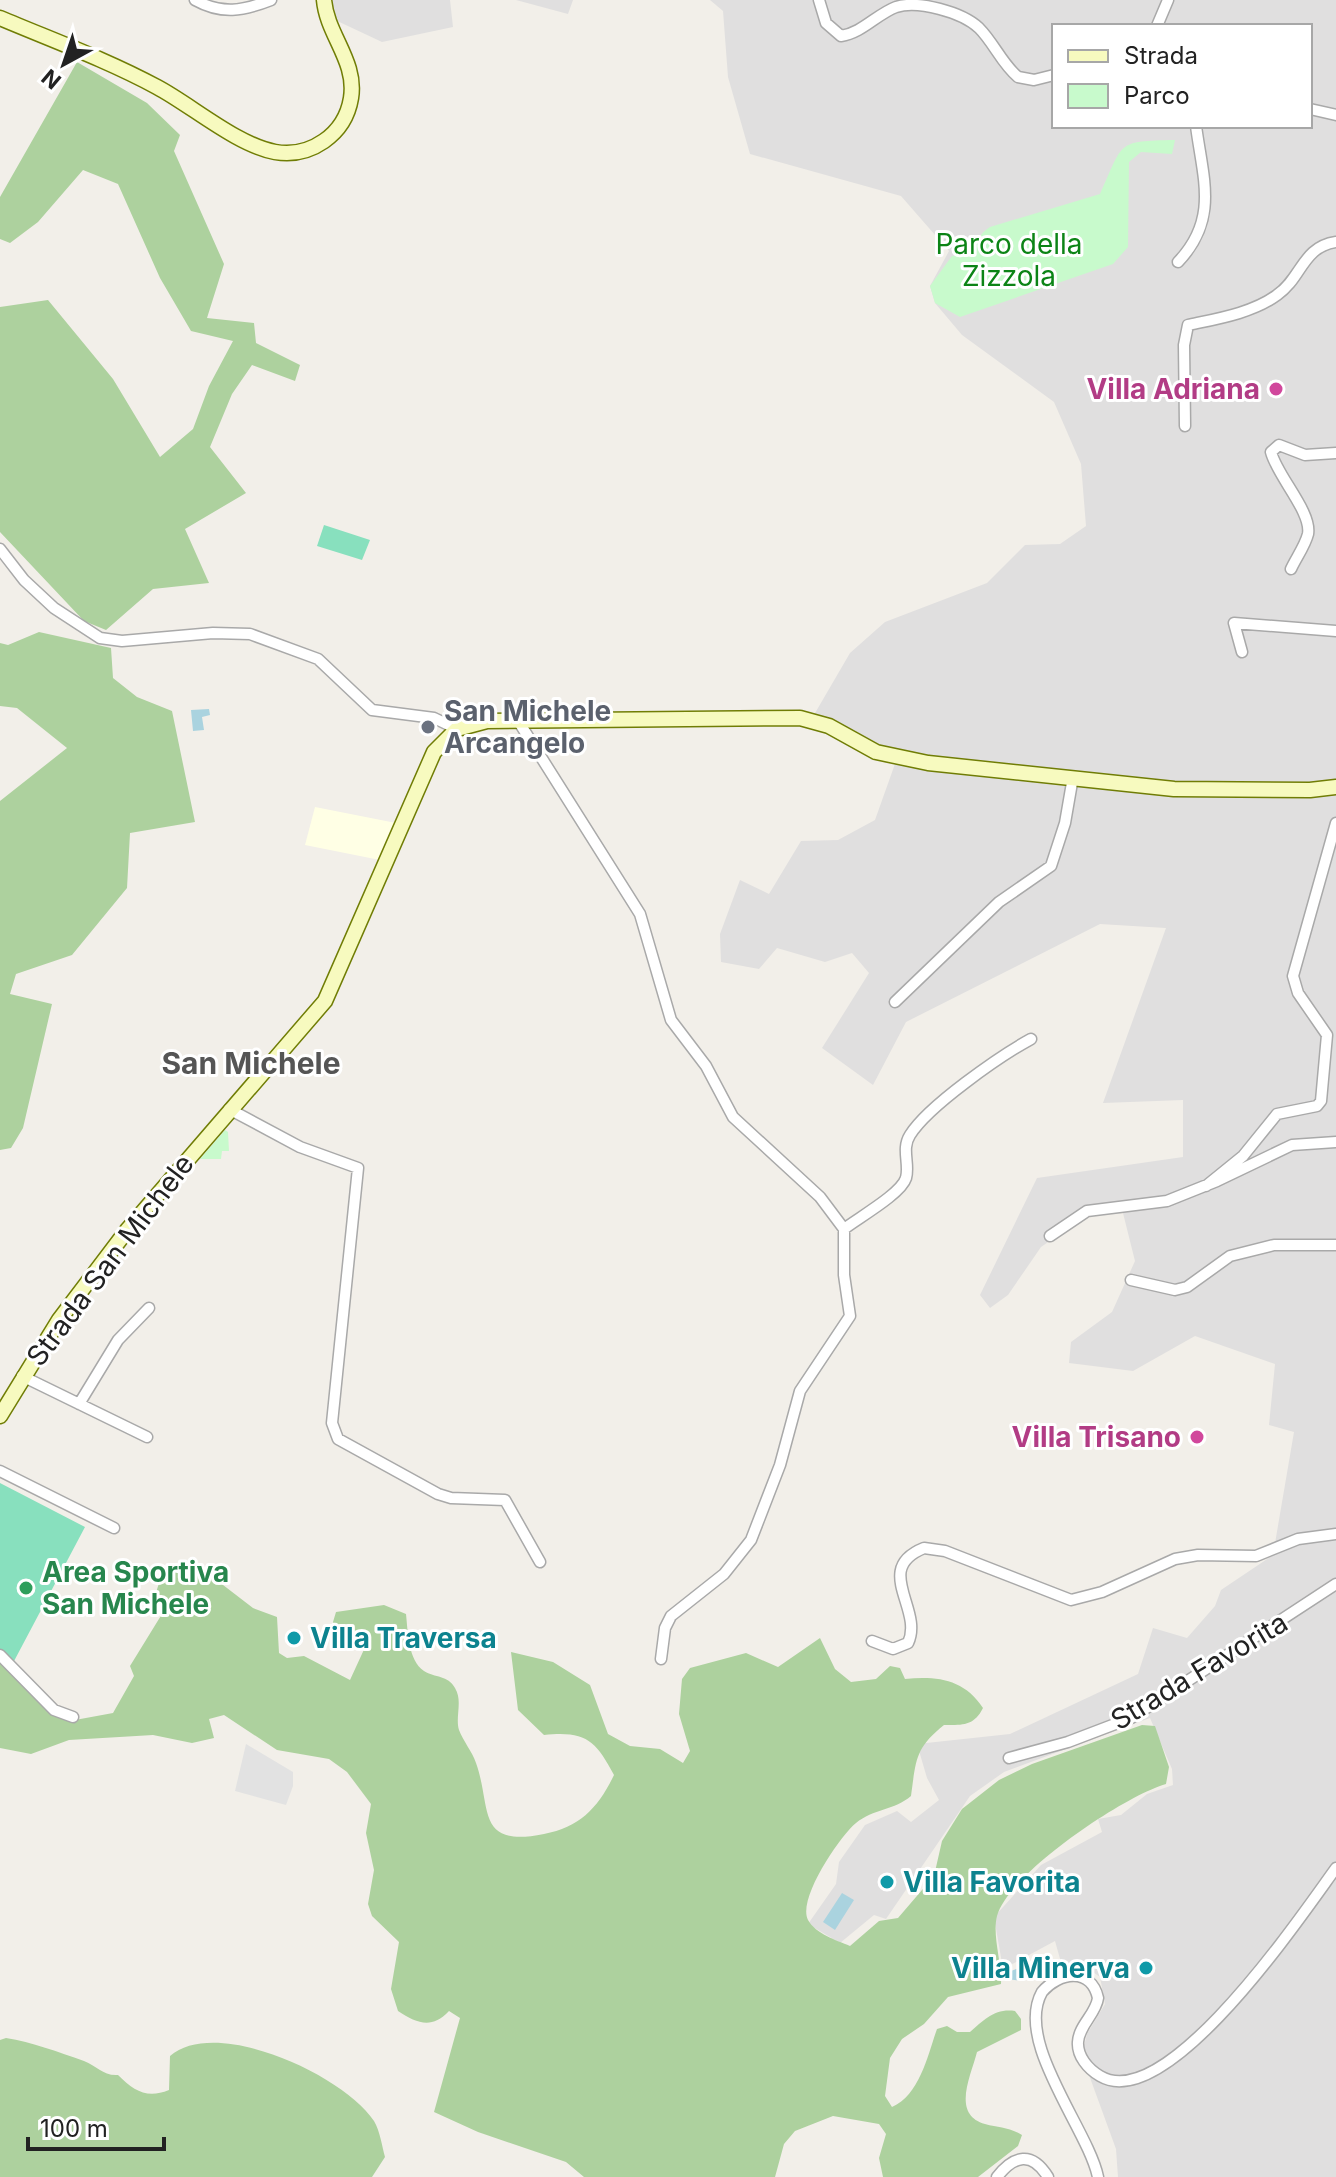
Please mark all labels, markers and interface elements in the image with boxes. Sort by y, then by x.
north arrow [24,24,104,104]
legend [1052,24,1312,128]
text: Strada [1124,41,1198,70]
text: N [36,64,66,95]
text: Parco [1124,81,1190,110]
park label: Parco della Zizzola [935,227,1083,293]
place label: Villa Adriana [1086,372,1260,406]
marker: Villa Adriana [1267,380,1285,398]
place label: San Michele Arcangelo [444,694,611,760]
marker: San Michele Arcangelo [419,718,437,736]
district label: San Michele [161,1045,341,1081]
street label: Strada San Michele [19,1147,201,1373]
place label: Villa Trisano [1012,1420,1181,1454]
marker: Villa Trisano [1188,1428,1206,1446]
place label: Area Sportiva San Michele [42,1555,229,1621]
marker: Area Sportiva San Michele [17,1579,35,1597]
street label: Strada Favorita [1105,1605,1293,1737]
place label: Villa Traversa [310,1621,497,1655]
marker: Villa Traversa [285,1629,303,1647]
place label: Villa Favorita [903,1865,1081,1899]
marker: Villa Favorita [878,1873,896,1891]
place label: Villa Minerva [951,1951,1130,1985]
marker: Villa Minerva [1137,1959,1155,1977]
scale bar [28,2101,164,2151]
text: 100 m [40,2114,108,2143]

